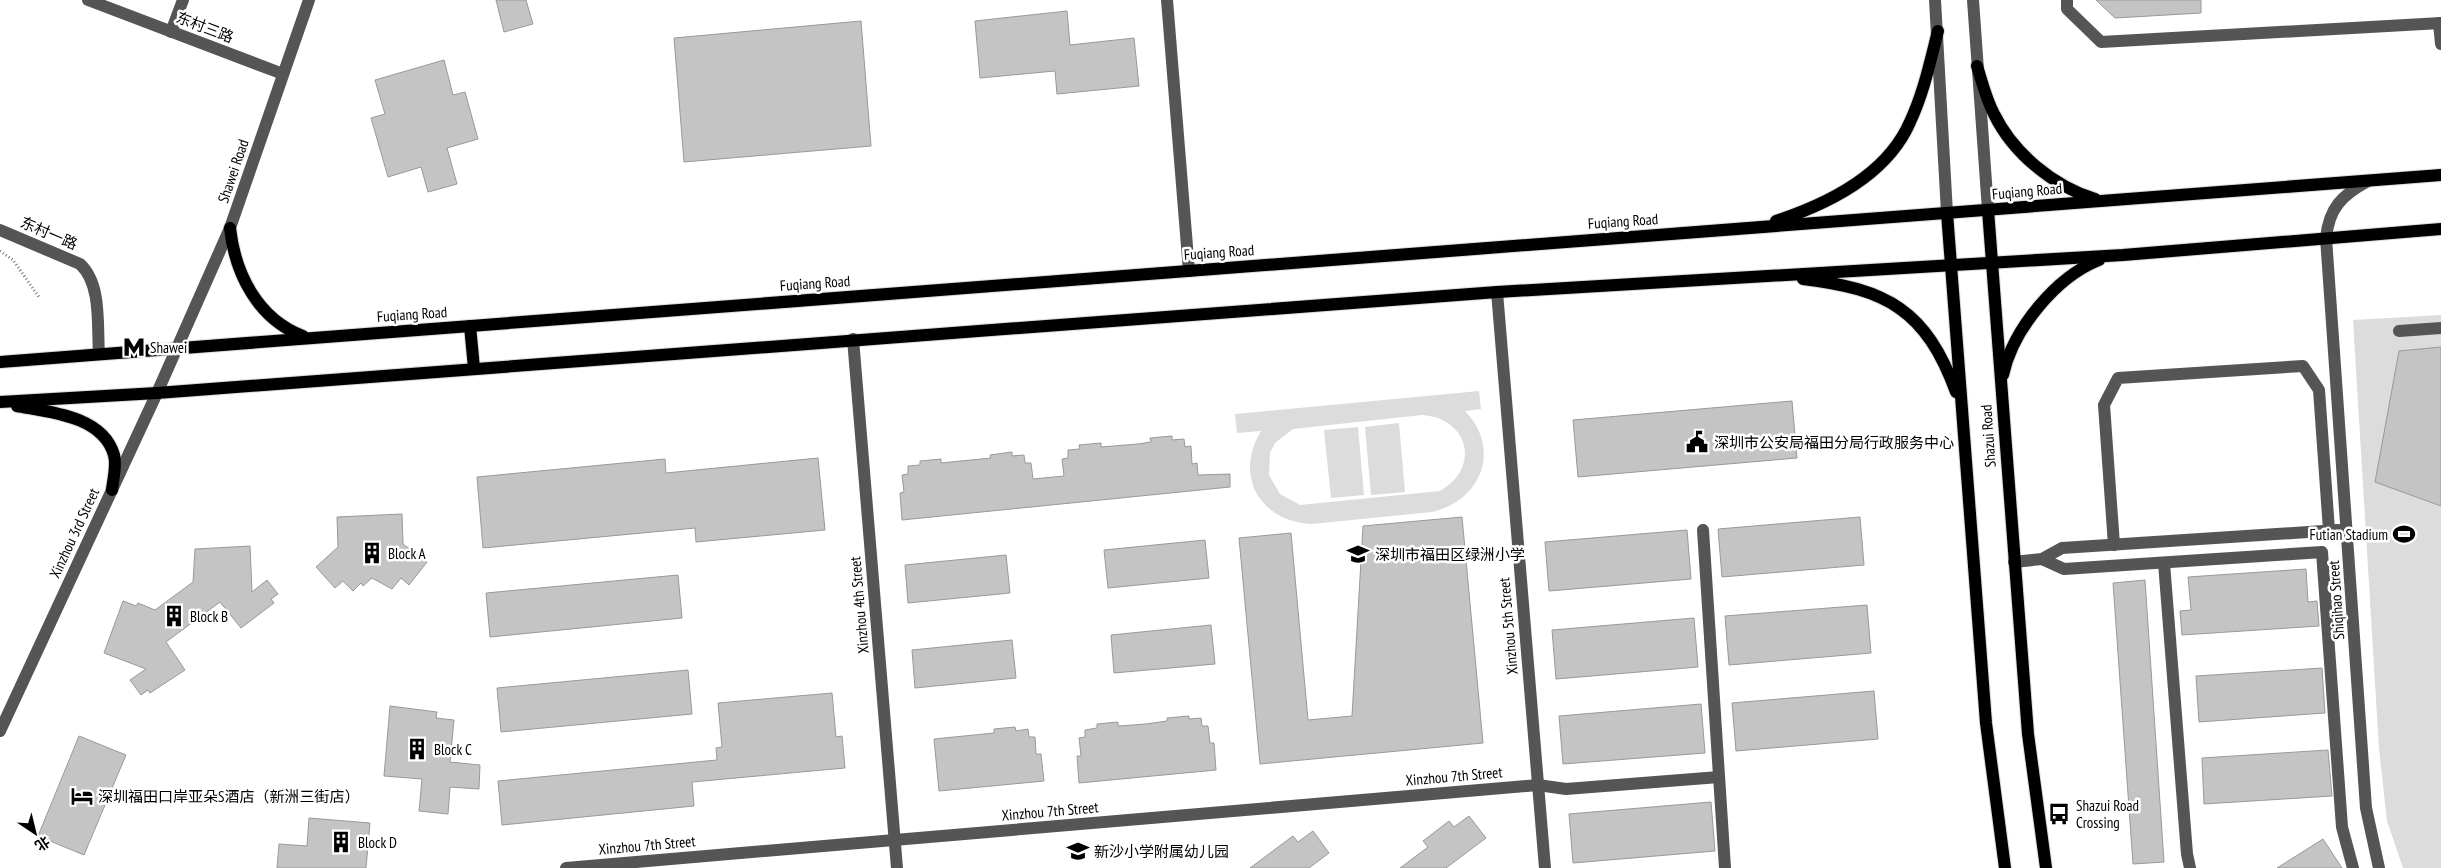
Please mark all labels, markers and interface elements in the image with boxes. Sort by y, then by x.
street label: 东村三路 [174,7,236,47]
street label: Shawei Road [213,137,253,205]
street label: Fuqiang Road [1991,178,2063,204]
street label: Fuqiang Road [1587,209,1659,233]
street label: 东村一路 [18,213,80,253]
street label: Fuqiang Road [1183,240,1255,264]
street label: Fuqiang Road [779,271,851,295]
street label: Fuqiang Road [376,302,448,326]
metro station icon: Shawei [121,334,147,360]
place label: Shawei [150,338,187,357]
street label: Shazui Road [1976,404,2000,468]
public building icon: 深圳市公安局福田分局行政服务中心 [1684,429,1710,455]
place label: 深圳市公安局福田分局行政服务中心 [1714,433,1954,452]
street label: Xinzhou 3rd Street [45,485,103,581]
sports icon: Futian Stadium [2391,521,2417,547]
place label: Futian Stadium [2310,525,2388,544]
building icon: Block A [359,540,385,566]
school or university icon: 深圳市福田区绿洲小学 [1345,541,1371,567]
place label: Block A [388,544,427,563]
place label: 深圳市福田区绿洲小学 [1375,545,1525,564]
street label: Xinzhou 4th Street [845,556,873,654]
street label: Shiqihao Street [2324,560,2348,640]
street label: Xinzhou 5th Street [1494,577,1522,675]
building icon: Block B [161,603,187,629]
place label: Block B [190,607,228,626]
building icon: Block C [404,736,430,762]
place label: Block C [434,740,472,759]
street label: Xinzhou 7th Street [1405,762,1503,790]
hotel icon: 深圳福田口岸亚朵S酒店（新洲三街店） [69,783,95,809]
place label: 深圳福田口岸亚朵S酒店（新洲三街店） [98,787,359,806]
place label: Shazui Road Crossing [2076,796,2139,832]
street label: Xinzhou 7th Street [1001,797,1099,825]
bus stop icon: Shazui Road Crossing [2046,801,2072,827]
north arrow [10,808,60,858]
building icon: Block D [328,829,354,855]
street label: Xinzhou 7th Street [598,831,696,859]
text: 北 [32,832,53,855]
place label: Block D [358,833,397,852]
school or university icon: 新沙小学附属幼儿园 [1065,838,1091,864]
place label: 新沙小学附属幼儿园 [1094,842,1229,861]

